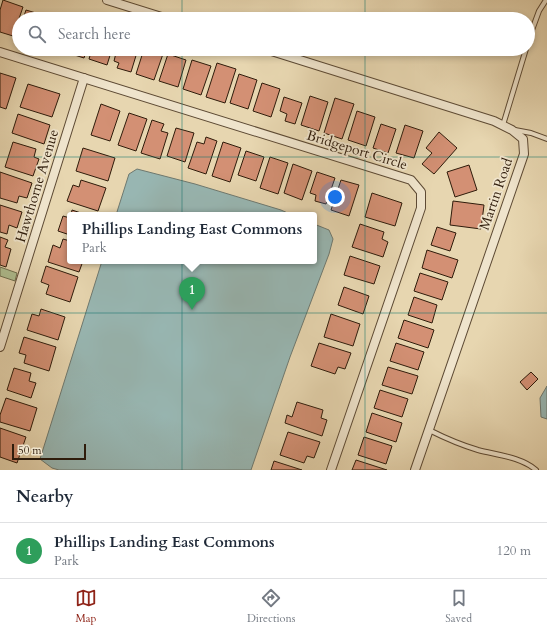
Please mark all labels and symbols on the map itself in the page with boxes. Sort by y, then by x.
street label: Bridgeport Circle [304,126,410,174]
street label: Hawthorne Avenue [11,127,63,245]
street label: Martin Road [475,155,517,233]
your location [325,187,345,207]
pin: 1 [179,277,205,310]
scale bar [12,442,86,461]

